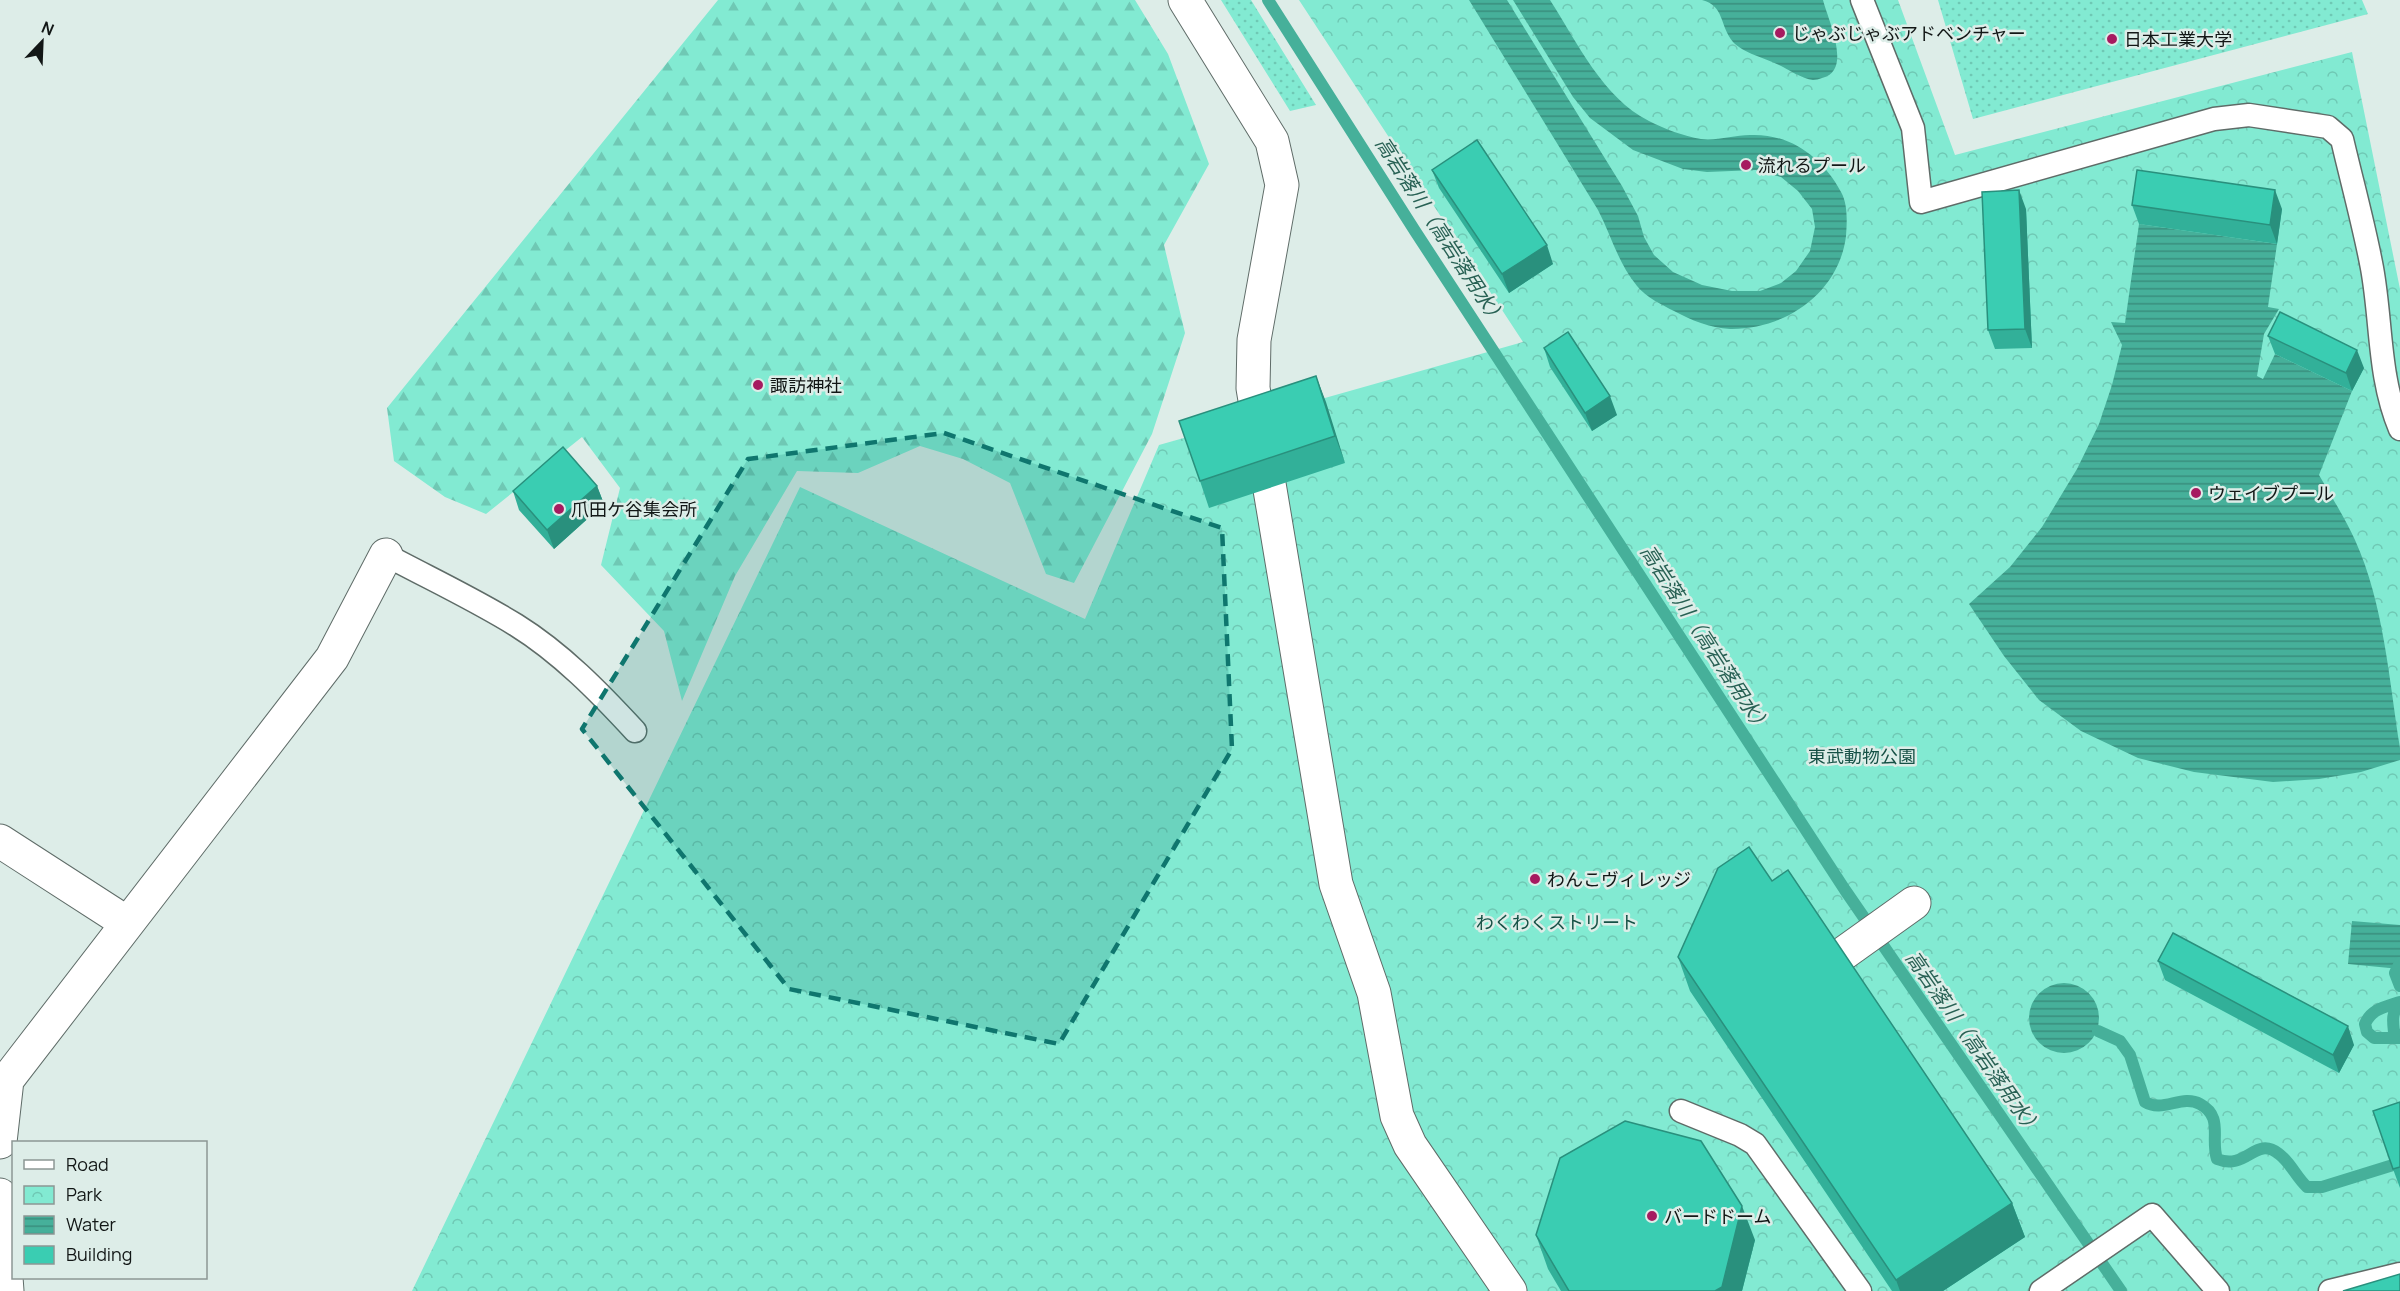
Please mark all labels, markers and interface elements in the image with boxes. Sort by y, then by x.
north arrow [12,12,72,72]
text: N [38,16,57,41]
place label: じゃぶじゃぶアドベンチャー [1792,21,2026,45]
marker: じゃぶじゃぶアドベンチャー [1773,26,1787,40]
place label: 日本工業大学 [2124,27,2232,51]
marker: 日本工業大学 [2105,32,2119,46]
water label: 高岩落川（高岩落用水） [1370,131,1512,331]
place label: 流れるプール [1758,153,1866,177]
marker: 流れるプール [1739,158,1753,172]
place label: 諏訪神社 [770,373,842,397]
marker: 諏訪神社 [751,378,765,392]
place label: ウェイブプール [2208,481,2334,505]
marker: ウェイブプール [2189,486,2203,500]
place label: 爪田ケ谷集会所 [571,497,697,521]
marker: 爪田ケ谷集会所 [552,502,566,516]
water label: 高岩落川（高岩落用水） [1635,539,1777,739]
park label: 東武動物公園 [1808,744,1916,768]
place label: わんこヴィレッジ [1547,867,1691,891]
marker: わんこヴィレッジ [1528,872,1542,886]
park label: わくわくストリート [1476,910,1638,934]
water label: 高岩落川（高岩落用水） [1900,945,2048,1141]
legend [12,1141,207,1279]
text: Road [66,1152,109,1176]
text: Park [66,1182,103,1206]
place label: バードドーム [1664,1204,1771,1228]
marker: バードドーム [1645,1209,1659,1223]
text: Water [66,1212,116,1236]
text: Building [66,1242,132,1266]

